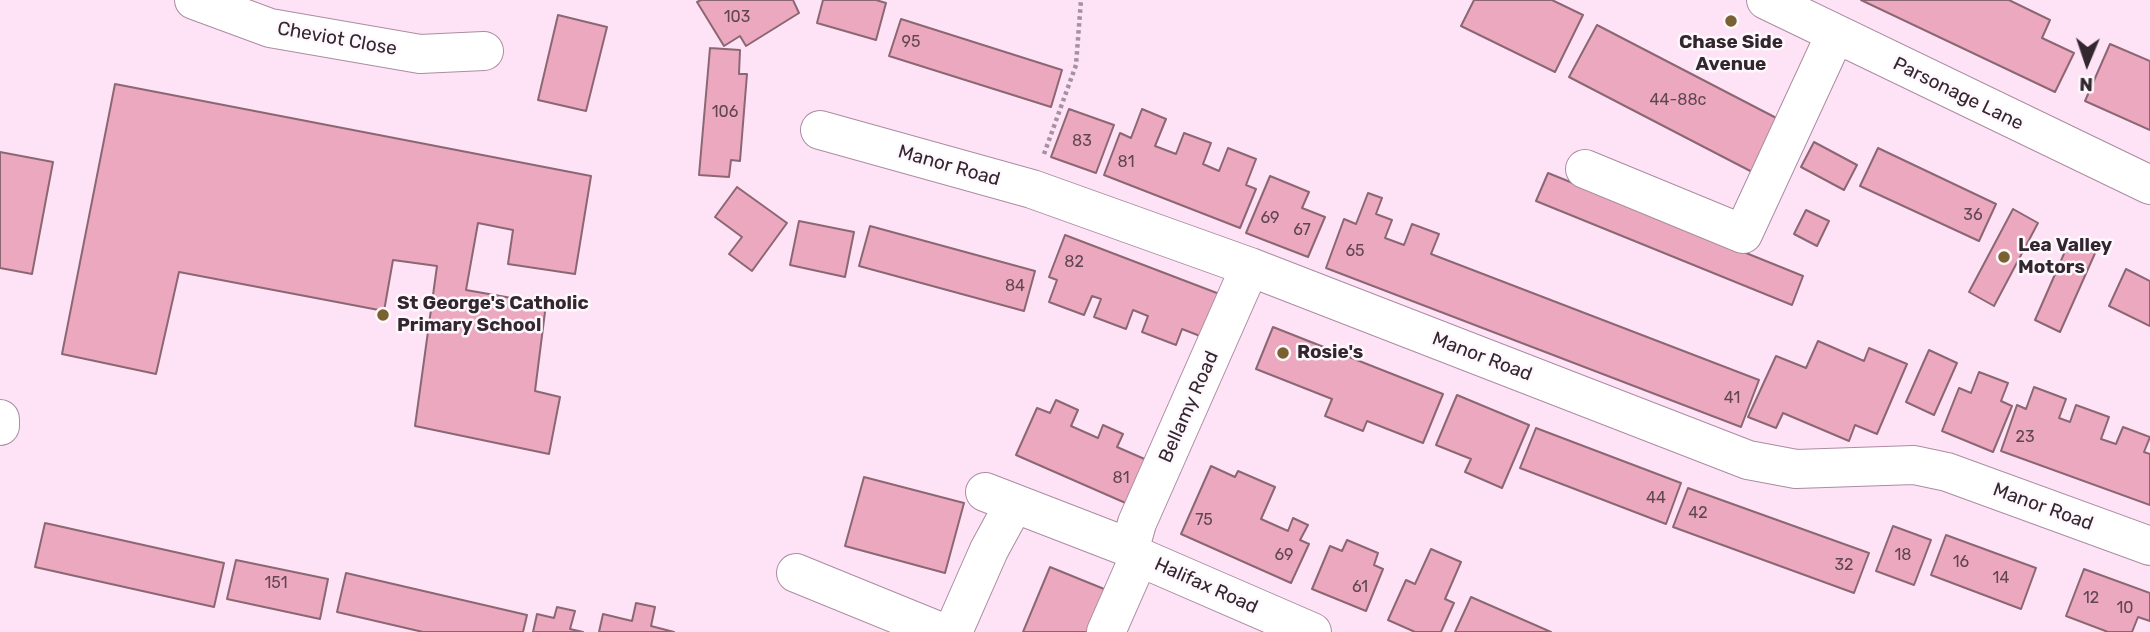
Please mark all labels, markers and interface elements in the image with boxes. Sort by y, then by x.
house number: 103 [724,7,750,27]
marker: Chase Side Avenue [1723,13,1739,29]
street label: Cheviot Close [275,17,399,61]
north arrow [2052,28,2122,98]
house number: 95 [902,32,920,52]
place label: Chase Side Avenue [1679,32,1783,76]
street label: Parsonage Lane [1889,53,2027,135]
text: N [2079,73,2093,96]
house number: 44-88c [1650,90,1706,110]
house number: 106 [712,102,738,122]
house number: 83 [1072,131,1092,151]
street label: Manor Road [895,141,1003,191]
house number: 81 [1117,152,1135,172]
house number: 36 [1963,205,1983,225]
house number: 69 [1260,208,1280,228]
house number: 67 [1293,220,1311,240]
place label: Lea Valley Motors [2018,235,2112,279]
house number: 65 [1345,241,1365,261]
marker: Lea Valley Motors [1996,249,2012,265]
house number: 82 [1064,252,1084,272]
house number: 84 [1005,276,1025,296]
place label: St George's Catholic Primary School [397,293,589,337]
marker: St George's Catholic Primary School [375,307,391,323]
street label: Manor Road [1429,328,1535,386]
place label: Rosie's [1297,342,1363,364]
marker: Rosie's [1275,345,1291,361]
street label: Bellamy Road [1154,348,1224,466]
house number: 41 [1724,388,1740,408]
house number: 23 [2015,427,2035,447]
house number: 81 [1112,468,1130,488]
street label: Manor Road [1990,478,2096,536]
house number: 44 [1646,488,1666,508]
house number: 42 [1688,503,1708,523]
house number: 75 [1195,510,1213,530]
house number: 69 [1274,545,1294,565]
house number: 18 [1894,545,1912,565]
house number: 16 [1953,552,1969,572]
street label: Halifax Road [1151,553,1261,619]
house number: 32 [1834,555,1854,575]
house number: 14 [1993,568,2009,588]
house number: 151 [265,573,287,593]
house number: 61 [1352,577,1368,597]
house number: 12 [2083,588,2099,608]
house number: 10 [2116,598,2134,618]

